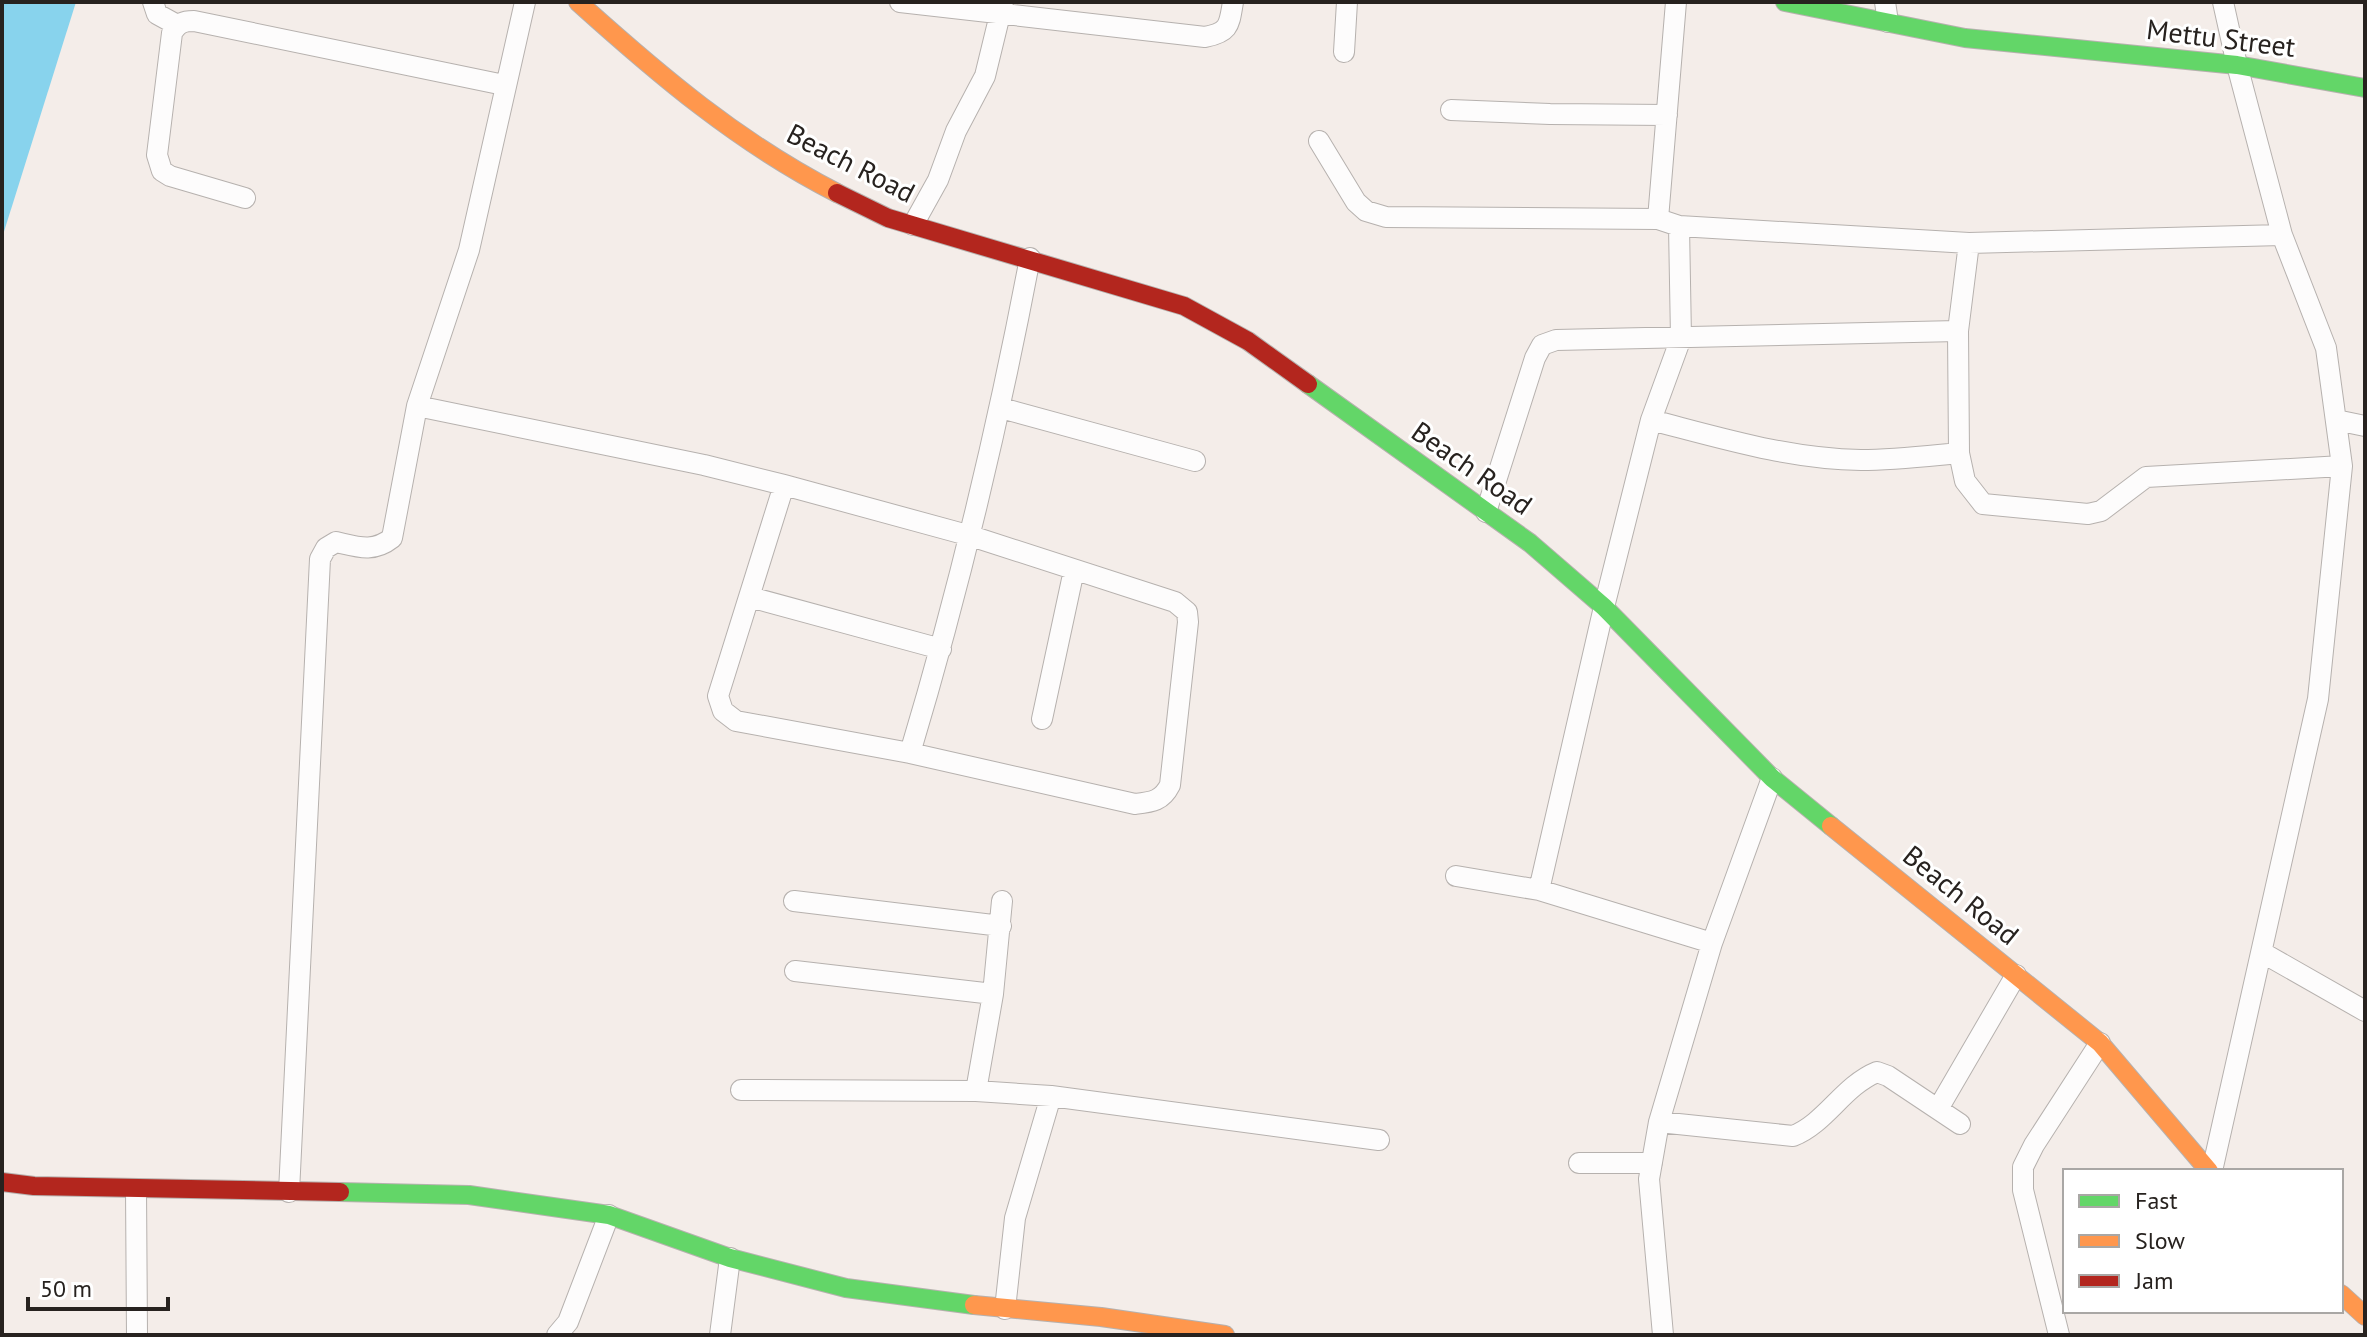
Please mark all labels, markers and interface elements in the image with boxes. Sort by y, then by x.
street label: Mettu Street [2145,10,2298,65]
street label: Beach Road [781,114,922,211]
street label: Beach Road [1405,413,1540,523]
street label: Beach Road [1896,836,2027,953]
legend [2063,1169,2343,1313]
text: Fast [2135,1185,2178,1216]
text: Slow [2135,1225,2185,1256]
scale bar [28,1261,168,1311]
text: Jam [2134,1265,2173,1296]
text: 50 m [40,1273,92,1304]

